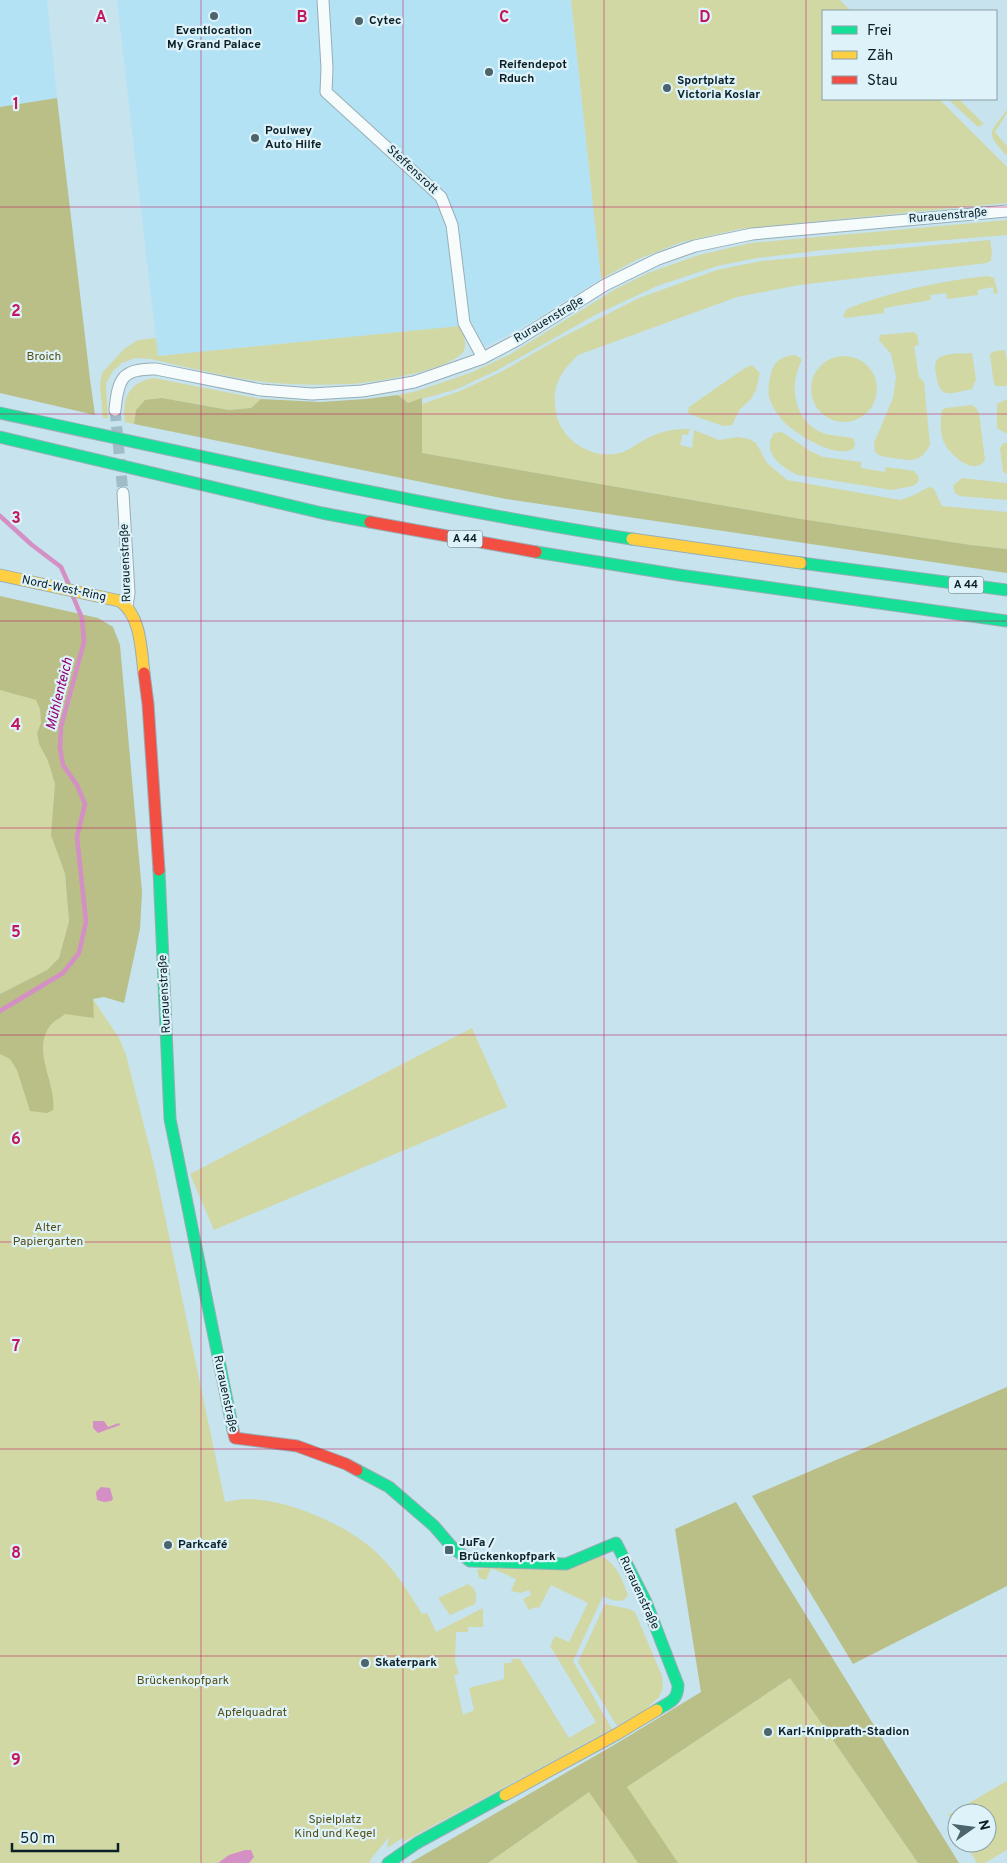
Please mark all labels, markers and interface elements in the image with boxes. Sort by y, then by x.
text: A [95,8,107,28]
text: B [296,8,308,28]
text: C [499,8,509,28]
text: D [699,8,711,28]
marker: Eventlocation My Grand Palace [208,10,220,22]
legend [822,10,997,100]
place label: Cytec [369,13,402,29]
marker: Cytec [353,15,365,27]
text: Frei [867,22,892,41]
place label: Eventlocation My Grand Palace [167,23,261,53]
text: Zäh [867,47,893,66]
place label: Reifendepot Rduch [499,57,567,87]
marker: Reifendepot Rduch [483,66,495,78]
text: Stau [867,72,898,91]
place label: Sportplatz Victoria Koslar [677,73,760,103]
marker: Sportplatz Victoria Koslar [661,82,673,94]
text: 1 [13,95,19,115]
place label: Poulwey Auto Hilfe [265,123,322,153]
marker: Poulwey Auto Hilfe [249,132,261,144]
street label: Steffensrott [383,142,441,198]
street label: Rurauenstraße [908,205,988,227]
street label: Rurauenstraße [511,293,587,347]
text: 2 [11,302,21,322]
park label: Broich [27,349,61,365]
text: 3 [11,509,21,529]
street label: Rurauenstraße [117,523,135,603]
road number: A 44 [448,530,482,548]
street label: Nord-West-Ring [20,572,108,606]
road number: A 44 [948,576,984,594]
water label: Mühlenteich [43,656,77,732]
text: 4 [11,716,21,736]
text: 5 [11,923,21,943]
street label: Rurauenstraße [155,954,175,1034]
text: 6 [11,1130,21,1150]
park label: Alter Papiergarten [13,1220,83,1250]
text: 7 [12,1337,20,1357]
street label: Rurauenstraße [209,1354,241,1434]
place label: JuFa / Brückenkopfpark [459,1535,556,1565]
place label: Parkcafé [178,1537,228,1553]
marker: Parkcafé [162,1539,174,1551]
text: 8 [11,1544,21,1564]
marker: JuFa / Brückenkopfpark [443,1544,455,1556]
street label: Rurauenstraße [615,1554,663,1632]
place label: Skaterpark [375,1655,437,1671]
marker: Skaterpark [359,1657,371,1669]
park label: Brückenkopfpark [137,1673,229,1689]
park label: Apfelquadrat [217,1705,287,1721]
place label: Karl-Knipprath-Stadion [778,1724,909,1740]
marker: Karl-Knipprath-Stadion [762,1726,774,1738]
text: 9 [11,1751,21,1771]
north arrow [947,1803,997,1853]
park label: Spielplatz Kind und Kegel [294,1812,376,1842]
text: N [974,1818,993,1832]
scale bar [12,1820,119,1852]
text: 50 m [20,1830,55,1849]

